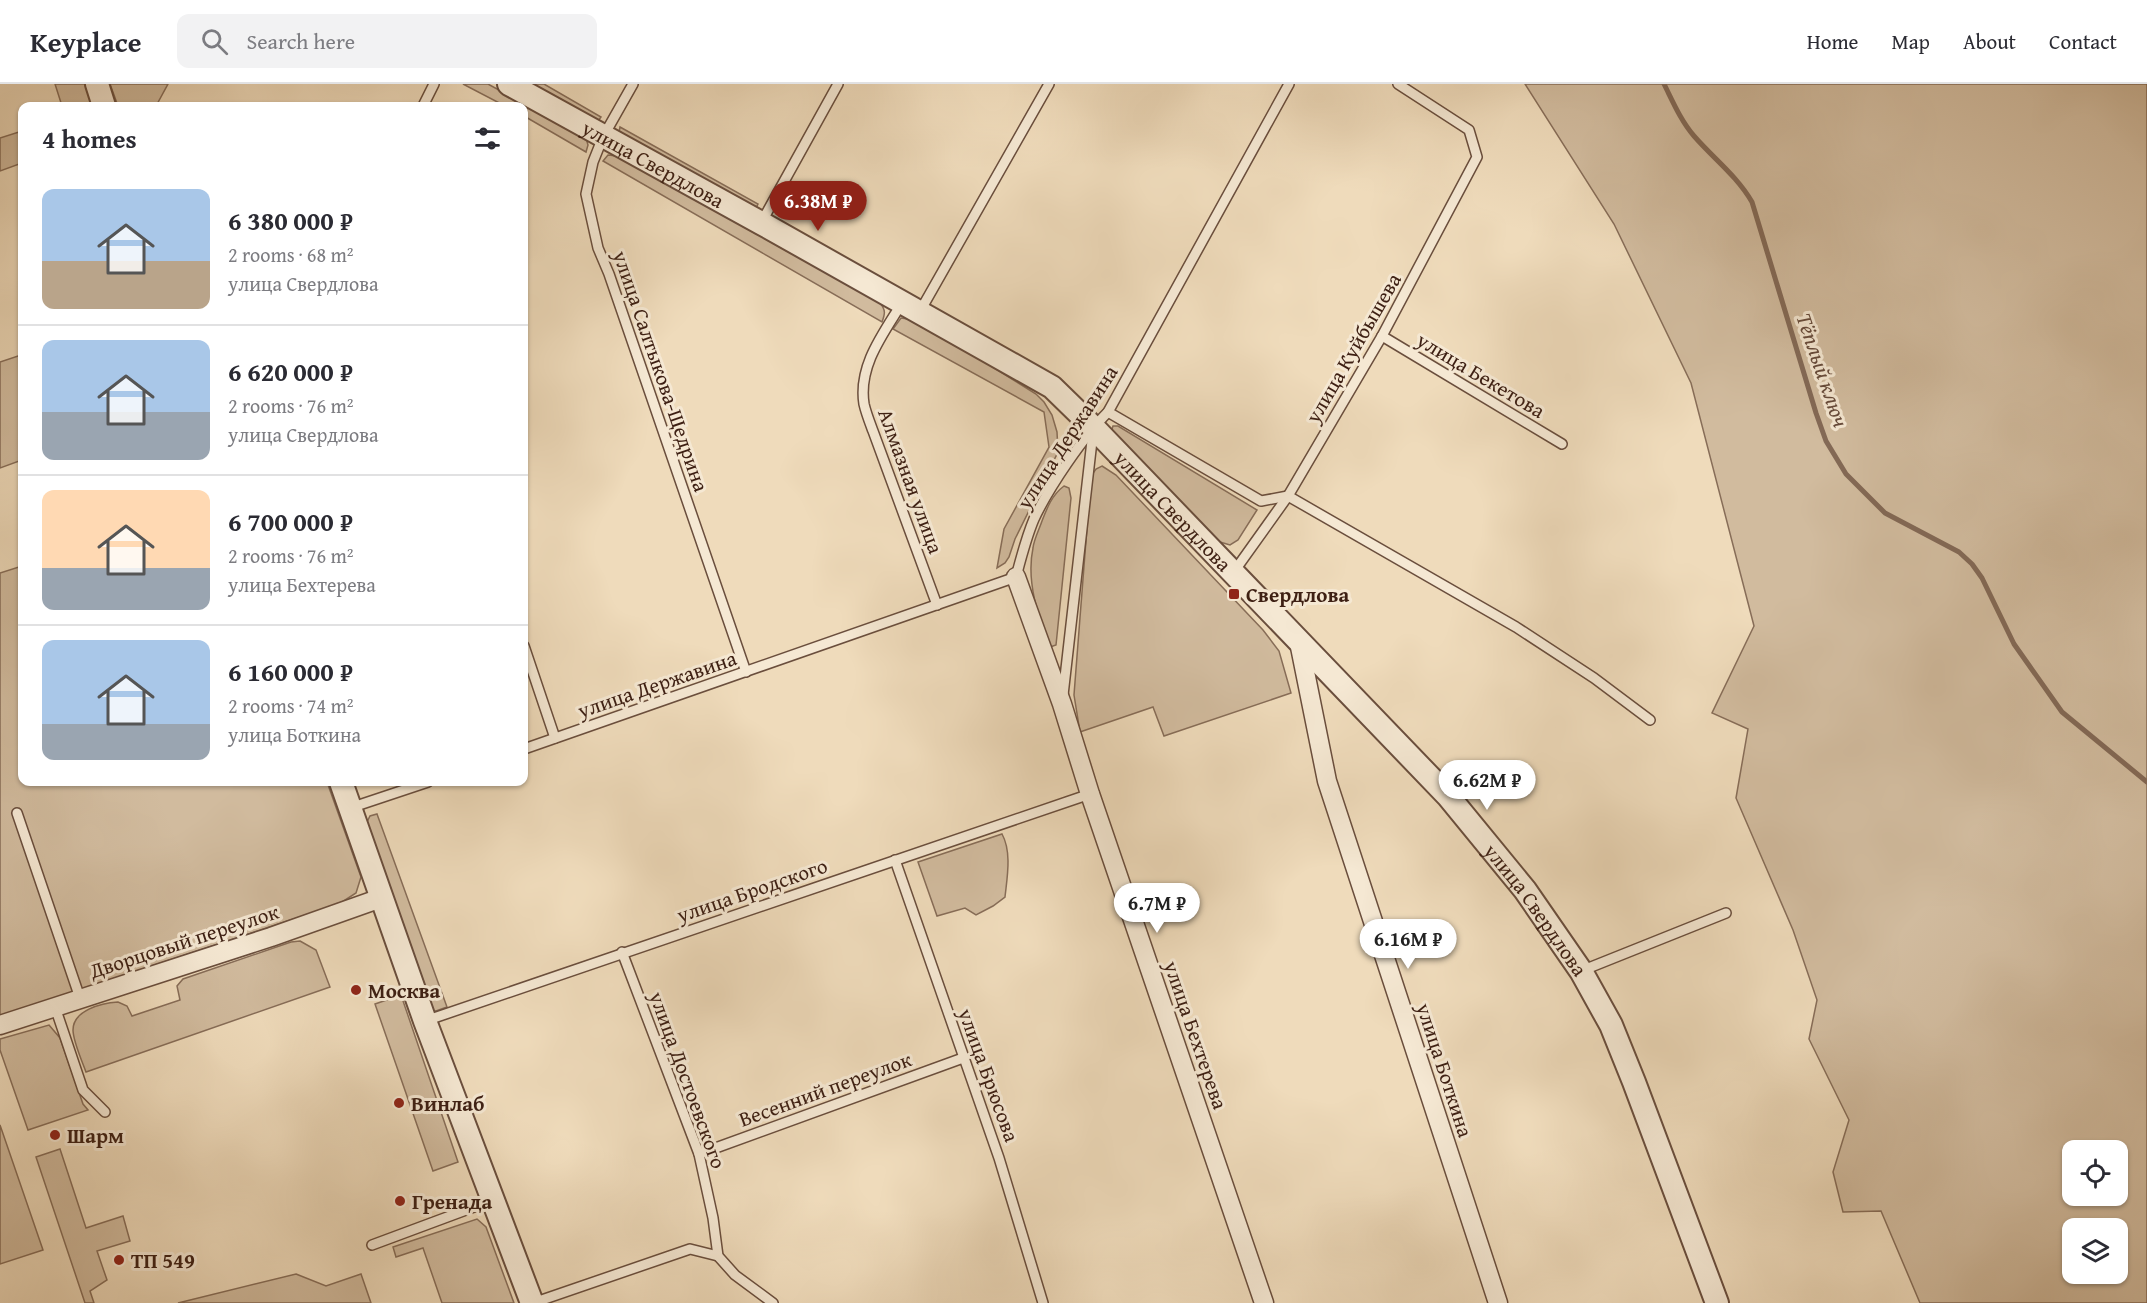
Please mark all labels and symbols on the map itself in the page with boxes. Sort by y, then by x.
street label: улица Свердлова [576,111,730,215]
pin: 6.38M ₽ [763,181,873,232]
street label: улица Салтыкова-Щедрина [605,245,717,496]
street label: улица Куйбышева [1297,267,1409,430]
water label: Тёплый ключ [1789,309,1858,432]
street label: улица Бекетова [1410,324,1551,426]
street label: улица Державина [1008,359,1125,516]
street label: Алмазная улица [870,404,952,558]
street label: улица Свердлова [1107,442,1239,578]
place label: Свердлова [1246,579,1350,610]
marker: Свердлова [1227,587,1241,601]
street label: улица Державина [572,642,741,726]
pin: 6.62M ₽ [1432,760,1542,811]
street label: улица Свердлова [1476,836,1595,982]
street label: улица Бродского [672,850,831,931]
pin: 6.7M ₽ [1108,883,1206,934]
street label: Дворцовый переулок [84,896,283,987]
pin: 6.16M ₽ [1353,919,1463,970]
street label: улица Бехтерева [1156,956,1236,1113]
place label: Москва [368,975,441,1006]
marker: Москва [349,983,363,997]
street label: улица Достоевского [641,986,734,1173]
street label: улица Боткина [1408,998,1481,1141]
street label: улица Брюсова [950,1003,1028,1146]
street label: Весенний переулок [734,1043,916,1135]
place label: Винлаб [411,1088,485,1119]
marker: Винлаб [392,1096,406,1110]
place label: Шарм [67,1120,124,1151]
marker: Шарм [48,1128,62,1142]
place label: Гренада [412,1186,493,1217]
marker: Гренада [393,1194,407,1208]
place label: ТП 549 [131,1245,195,1276]
marker: ТП 549 [112,1253,126,1267]

